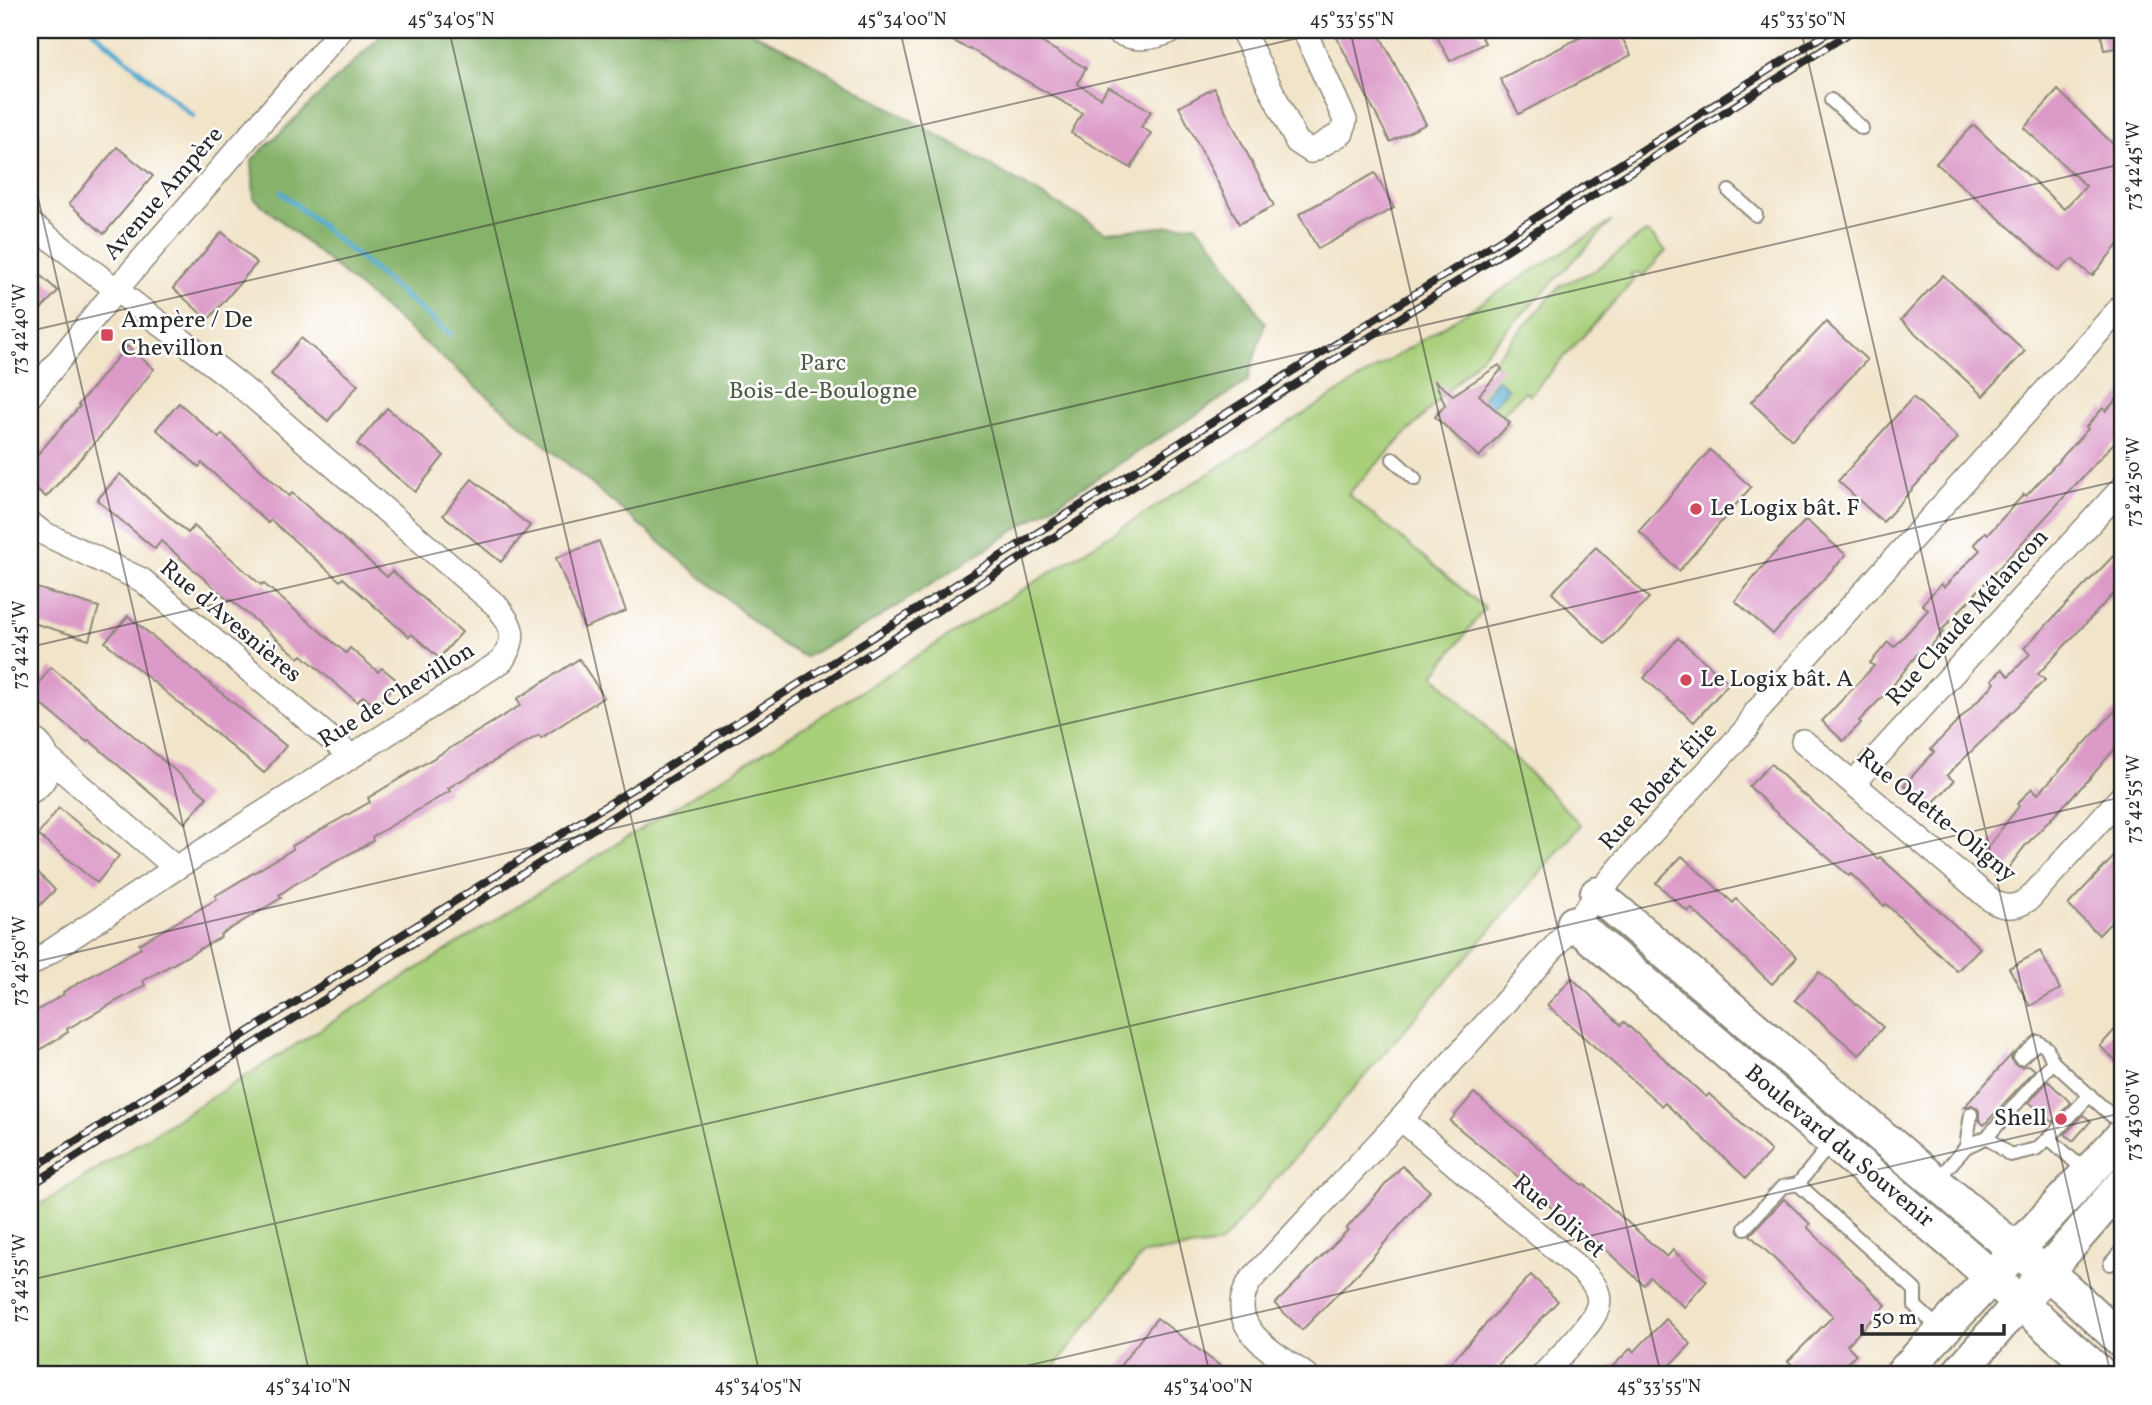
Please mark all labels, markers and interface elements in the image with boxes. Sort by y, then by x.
text: 45°34'05"N [407,8,495,33]
text: 45°34'00"N [857,8,947,33]
text: 45°33'55"N [1310,8,1394,33]
text: 45°33'50"N [1760,8,1846,33]
street label: Avenue Ampère [96,119,232,269]
text: 73°42'45"W [2122,122,2147,210]
text: 73°42'40"W [8,284,33,374]
place label: Ampère / De Chevillon [121,304,253,366]
marker: Ampère / De Chevillon [99,327,115,343]
park label: Parc Bois-de-Boulogne [729,347,917,409]
text: 73°42'50"W [2122,437,2147,527]
place label: Le Logix bât. F [1710,492,1860,526]
marker: Le Logix bât. F [1688,501,1704,517]
street label: Rue Claude Mélancon [1879,522,2057,714]
street label: Rue d'Avesnières [152,552,308,692]
text: 73°42'45"W [8,601,33,689]
street label: Rue de Chevillon [312,634,482,758]
place label: Le Logix bât. A [1700,663,1853,697]
marker: Le Logix bât. A [1678,672,1694,688]
street label: Rue Robert Élie [1592,715,1726,859]
street label: Rue Odette-Oligny [1849,741,2023,891]
text: 73°42'55"W [2122,755,2147,843]
text: 73°42'50"W [8,916,33,1006]
street label: Boulevard du Souvenir [1737,1057,1941,1237]
text: 73°43'00"W [2122,1069,2147,1161]
place label: Shell [1994,1102,2047,1136]
marker: Shell [2053,1111,2069,1127]
street label: Rue Jolivet [1504,1167,1612,1267]
text: 73°42'55"W [8,1234,33,1322]
scale bar [1862,1293,2003,1337]
text: 50 m [1872,1304,1917,1333]
text: 45°34'10"N [265,1375,351,1400]
text: 45°34'05"N [714,1375,802,1400]
text: 45°34'00"N [1163,1375,1253,1400]
text: 45°33'55"N [1617,1375,1701,1400]

